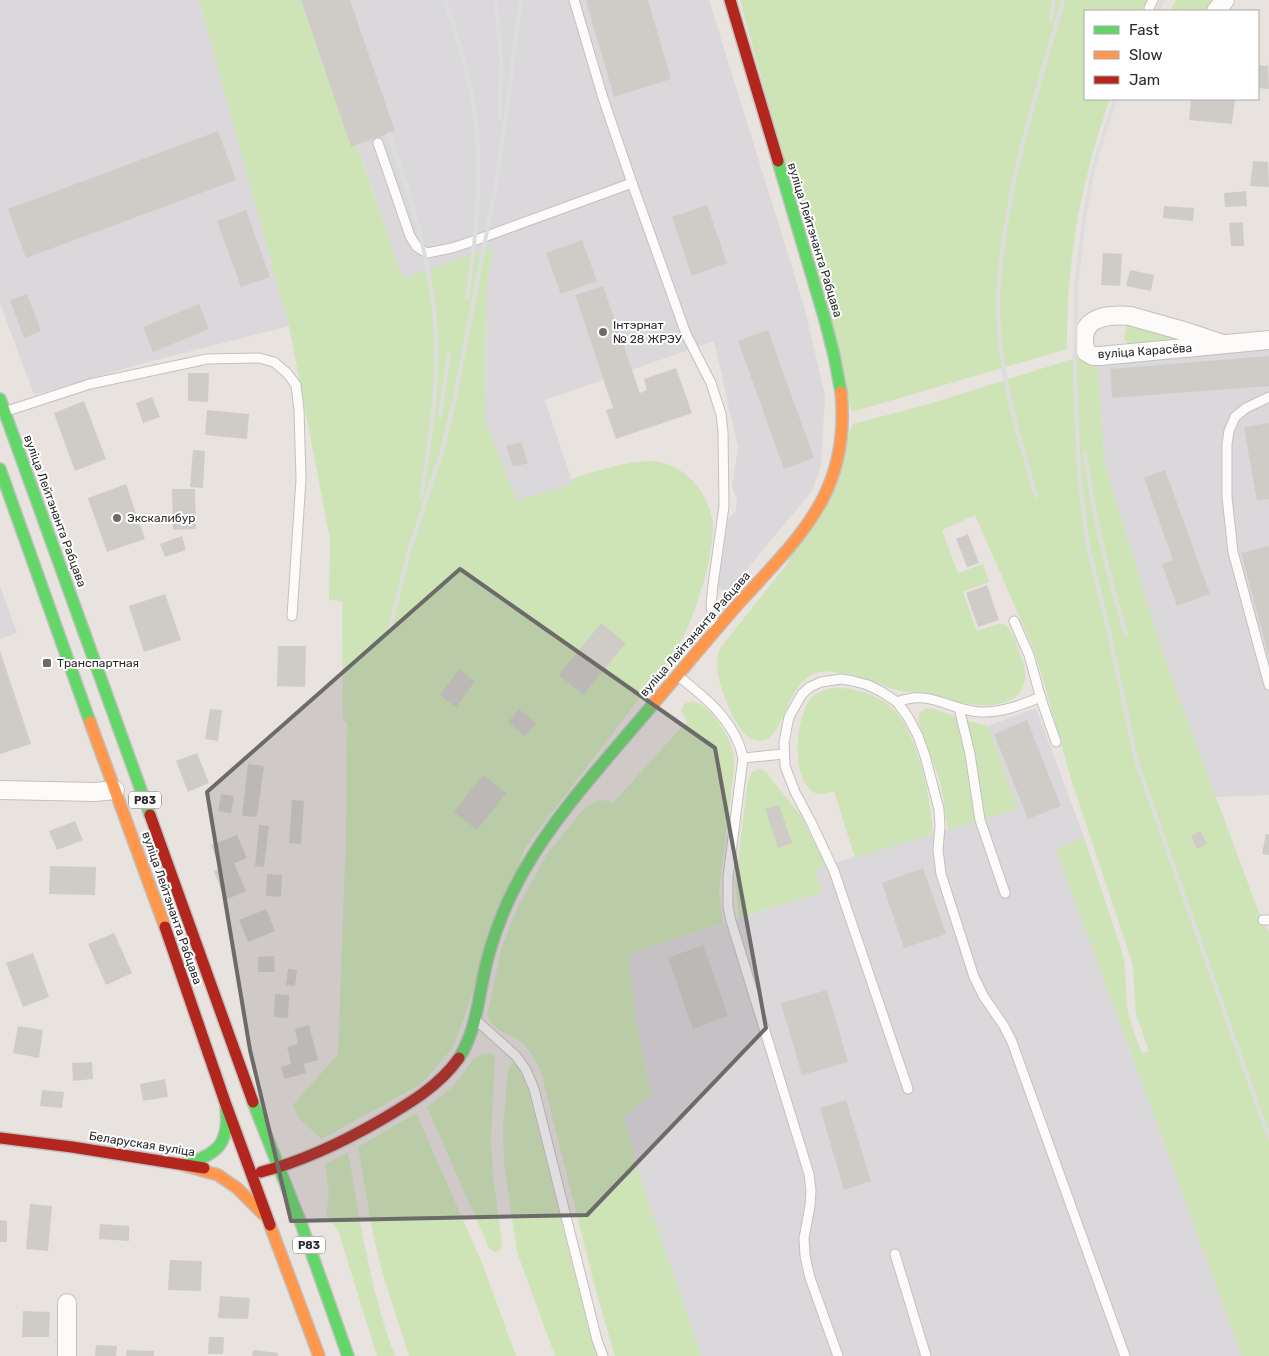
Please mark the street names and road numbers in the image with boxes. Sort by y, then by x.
street label: вуліца Лейтэнанта Рабцава [785,161,845,319]
street label: вуліца Карасёва [1097,341,1193,361]
street label: вуліца Лейтэнанта Рабцава [21,433,89,589]
street label: вуліца Лейтэнанта Рабцава [637,569,753,699]
road number: Р83 [129,792,161,808]
street label: вуліца Лейтэнанта Рабцава [139,830,205,986]
street label: Беларуская вуліца [88,1129,196,1159]
road number: Р83 [293,1236,325,1254]

